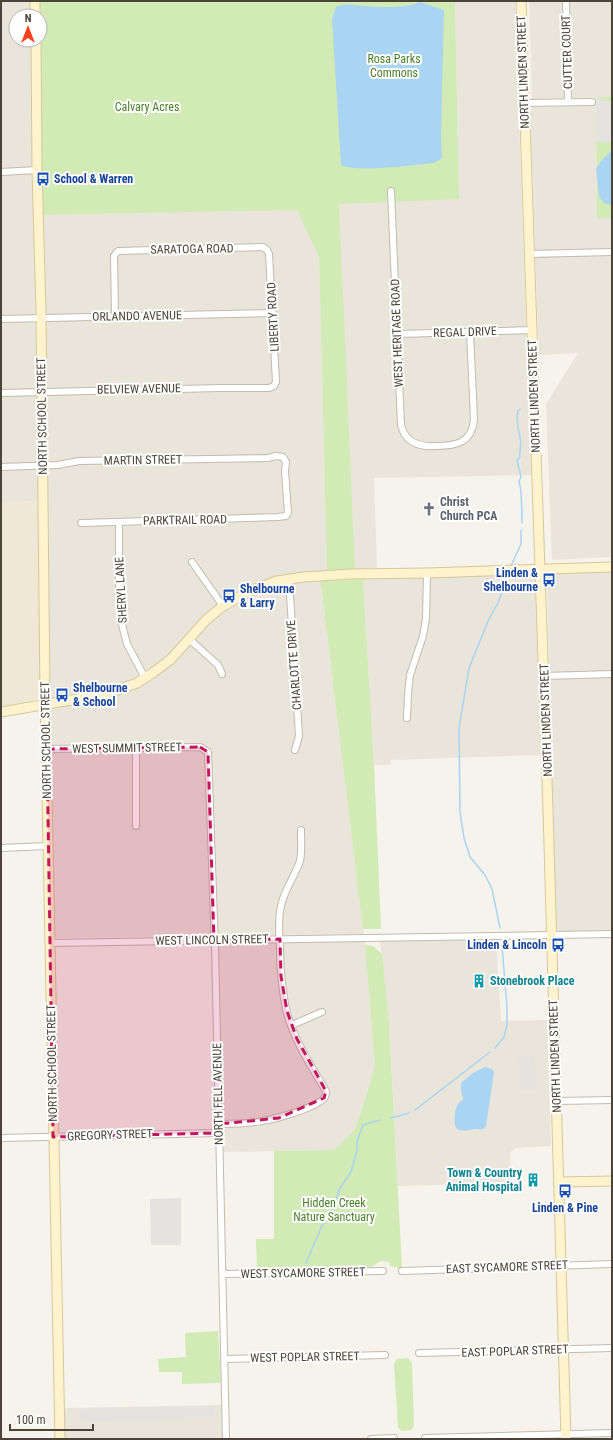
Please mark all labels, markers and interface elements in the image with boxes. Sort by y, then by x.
north arrow [8,8,48,48]
text: N [25,12,32,25]
street label: NORTH LINDEN STREET [514,15,532,129]
street label: CUTTER COURT [559,15,575,89]
park label: Rosa Parks Commons [367,52,421,80]
park label: Calvary Acres [115,100,179,114]
bus stop icon: School & Warren [35,171,51,187]
place label: School & Warren [54,172,133,186]
street label: SARATOGA ROAD [150,241,234,257]
street label: WEST HERITAGE ROAD [388,278,406,387]
street label: LIBERTY ROAD [264,282,282,352]
street label: ORLANDO AVENUE [92,308,182,324]
street label: REGAL DRIVE [433,324,497,340]
street label: NORTH LINDEN STREET [525,339,543,453]
street label: NORTH SCHOOL STREET [34,357,50,475]
street label: BELVIEW AVENUE [97,381,181,397]
street label: MARTIN STREET [104,452,182,468]
place label: Christ Church PCA [440,495,498,523]
church icon: Christ Church PCA [421,501,437,517]
street label: PARKTRAIL ROAD [143,512,227,528]
street label: SHERYL LANE [112,556,130,624]
place label: Linden & Shelbourne [483,566,538,594]
bus stop icon: Linden & Shelbourne [541,572,557,588]
place label: Shelbourne & Larry [240,582,295,610]
bus stop icon: Shelbourne & Larry [221,588,237,604]
street label: CHARLOTTE DRIVE [284,619,304,710]
street label: NORTH LINDEN STREET [537,663,555,777]
street label: NORTH SCHOOL STREET [38,681,54,799]
place label: Shelbourne & School [73,681,128,709]
bus stop icon: Shelbourne & School [54,687,70,703]
street label: WEST SUMMIT STREET [72,740,182,756]
street label: WEST LINCOLN STREET [155,932,269,948]
bus stop icon: Linden & Lincoln [550,937,566,953]
place label: Linden & Lincoln [467,938,547,952]
building icon: Stonebrook Place [471,973,487,989]
place label: Stonebrook Place [490,974,575,988]
street label: NORTH LINDEN STREET [546,999,564,1113]
street label: NORTH SCHOOL STREET [44,1004,60,1122]
street label: NORTH FELL AVENUE [210,1043,226,1145]
street label: GREGORY STREET [67,1127,153,1143]
place label: Town & Country Animal Hospital [446,1166,523,1194]
building icon: Town & Country Animal Hospital [525,1172,541,1188]
bus stop icon: Linden & Pine [557,1183,573,1199]
park label: Hidden Creek Nature Sanctuary [293,1196,375,1224]
place label: Linden & Pine [532,1201,598,1215]
street label: EAST SYCAMORE STREET [446,1258,568,1276]
street label: WEST SYCAMORE STREET [241,1265,365,1281]
street label: EAST POPLAR STREET [461,1342,569,1360]
street label: WEST POPLAR STREET [250,1349,360,1365]
scale bar [10,1406,93,1432]
text: 100 m [16,1413,46,1427]

